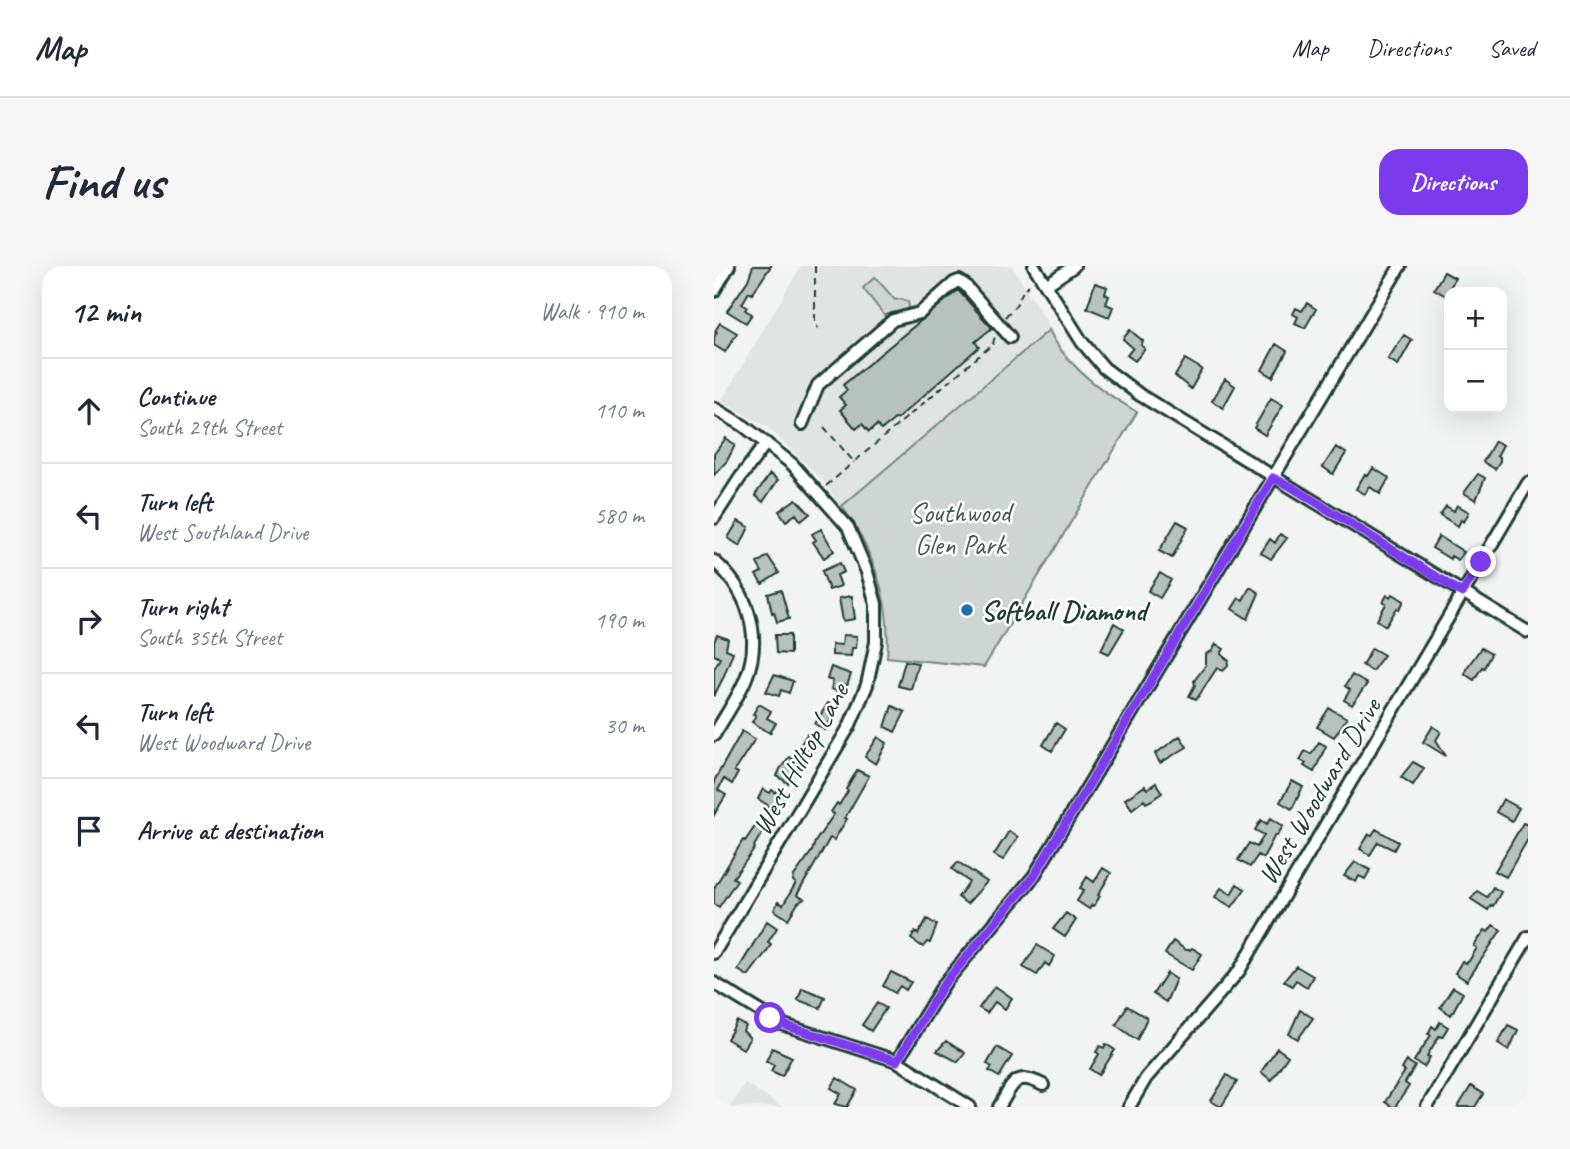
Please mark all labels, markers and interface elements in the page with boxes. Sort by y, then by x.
text: Map [35,27,86,69]
text: Map [1292,33,1329,63]
text: Directions [1367,33,1450,63]
text: Saved [1488,33,1535,63]
button: Directions [1379,149,1528,215]
text: Find us [42,151,164,213]
map controls [1444,287,1507,413]
button: + [1444,287,1507,350]
text: 12 min [70,293,141,331]
text: Walk · 910 m [540,297,644,326]
button: − [1444,350,1507,413]
text: Continue [137,380,215,413]
icon: ahead [70,392,108,430]
text: 110 m [595,396,644,425]
text: South 29th Street [137,413,282,442]
text: Turn left [137,485,212,518]
park label: Southwood Glen Park [910,495,1014,562]
icon: left [70,497,108,535]
text: 580 m [595,501,644,530]
text: West Southland Drive [137,518,308,547]
route end [1465,546,1496,577]
text: Turn right [137,590,228,623]
place label: Softball Diamond [981,593,1151,628]
icon: right [70,602,108,640]
marker: Softball Diamond [959,602,975,618]
text: 190 m [595,606,644,635]
text: South 35th Street [137,623,282,652]
street label: West Hilltop Lane [744,675,857,841]
street label: West Woodward Drive [1250,690,1389,890]
text: Turn left [137,695,212,728]
icon: left [70,707,108,745]
text: 30 m [605,711,644,740]
text: West Woodward Drive [137,728,310,757]
icon: arrive [70,812,108,850]
text: Arrive at destination [137,814,323,847]
route start [754,1002,785,1033]

